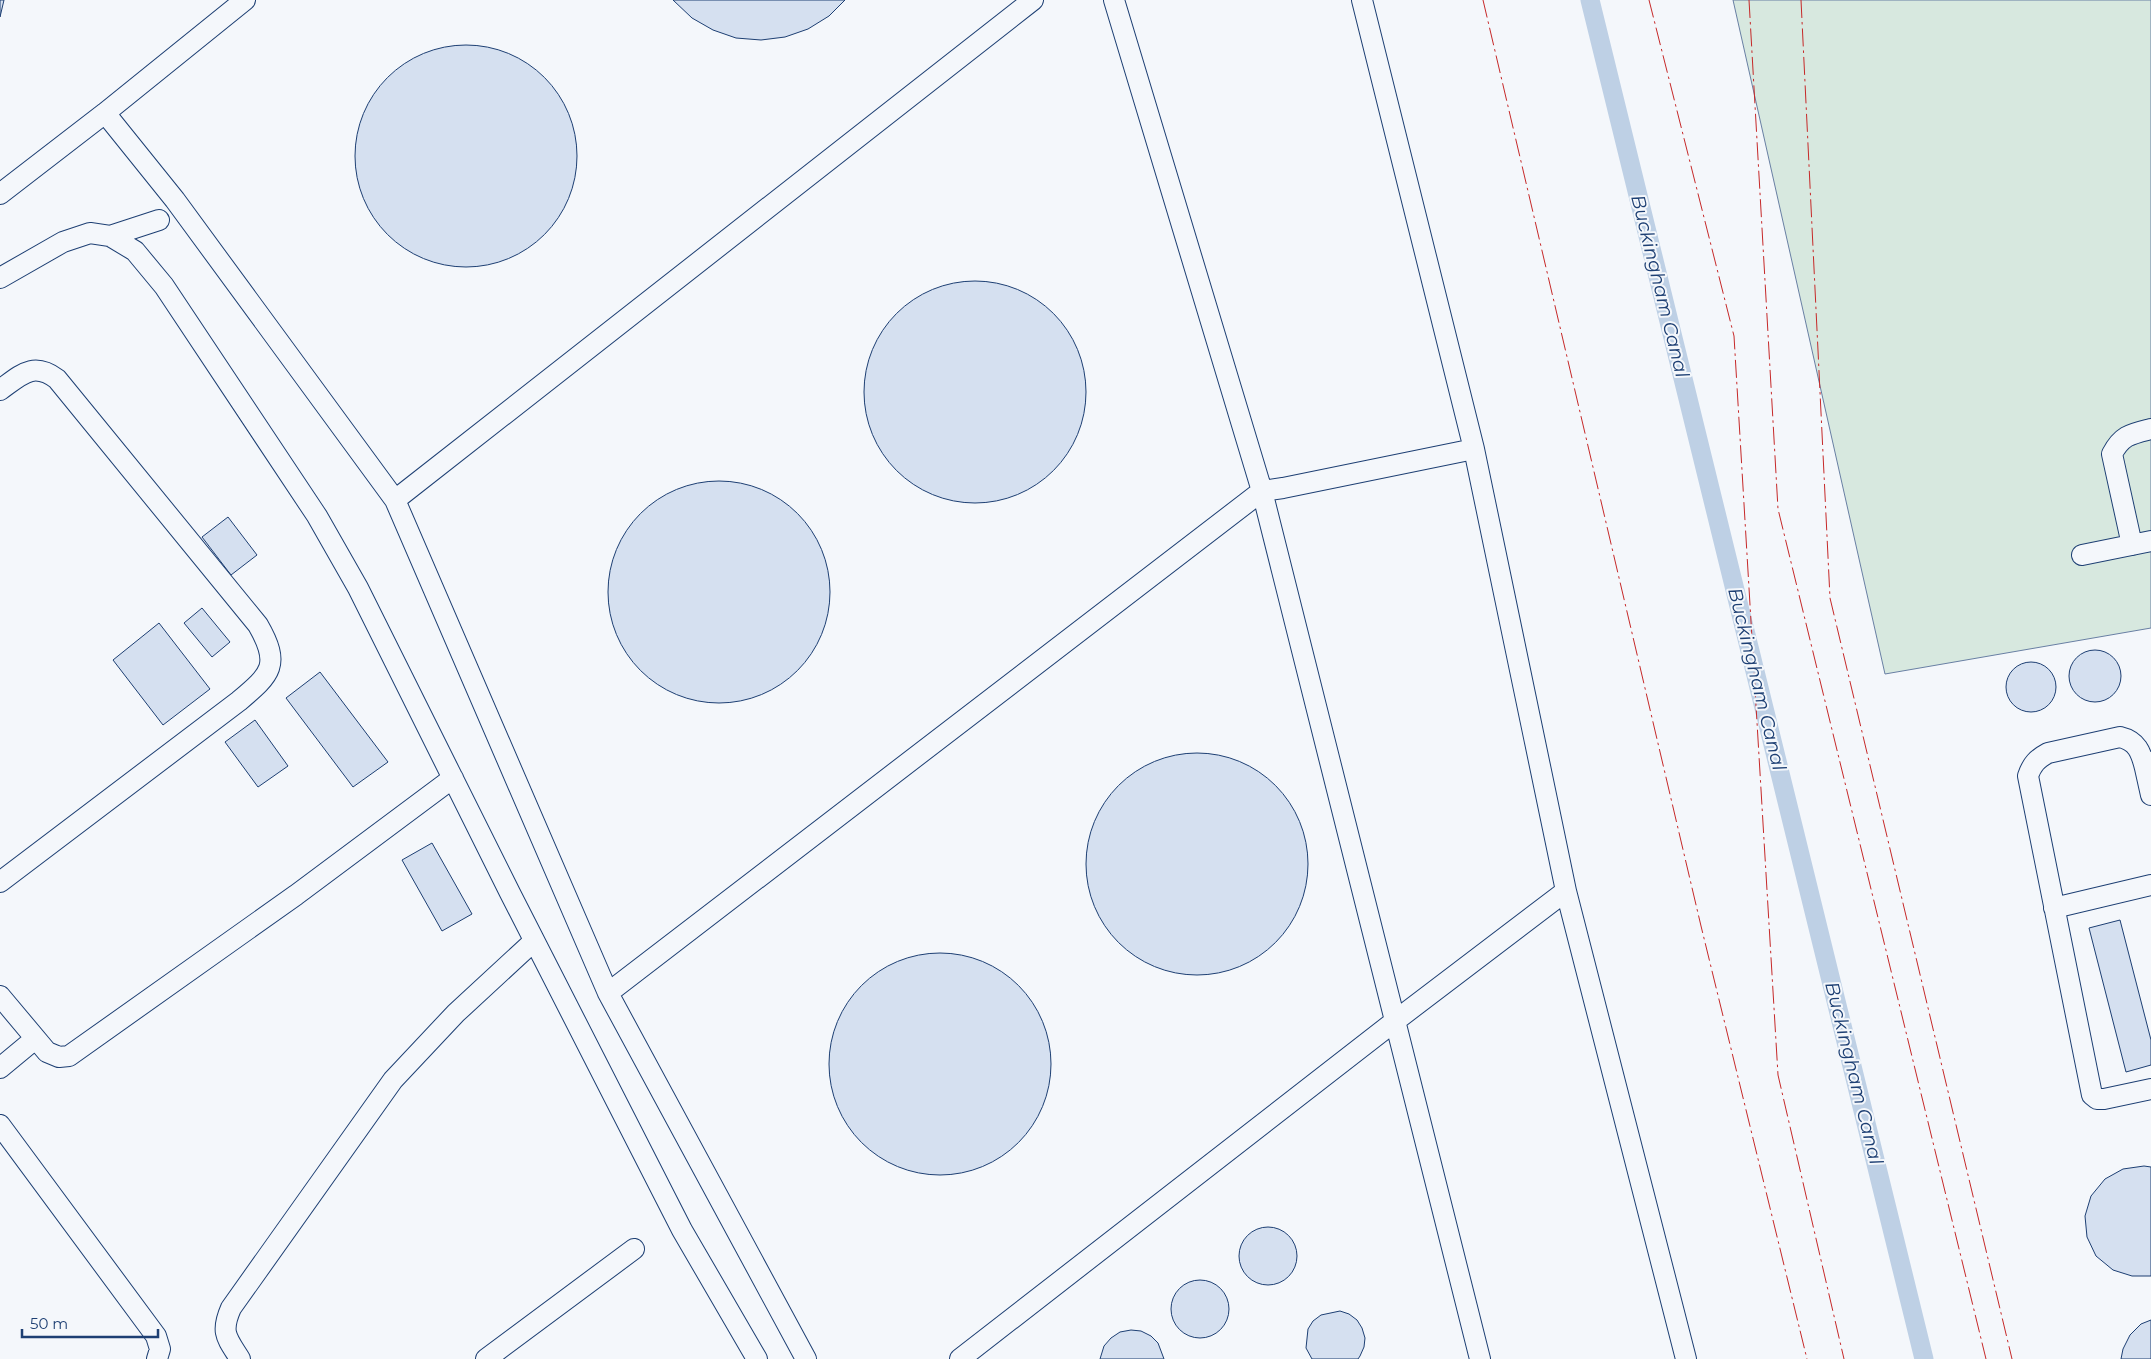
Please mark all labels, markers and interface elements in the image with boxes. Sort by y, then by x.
water label: Buckingham Canal [1626,192,1694,381]
water label: Buckingham Canal [1723,585,1791,774]
water label: Buckingham Canal [1820,979,1888,1168]
scale bar [22,1306,159,1338]
text: 50 m [30,1314,68,1333]

